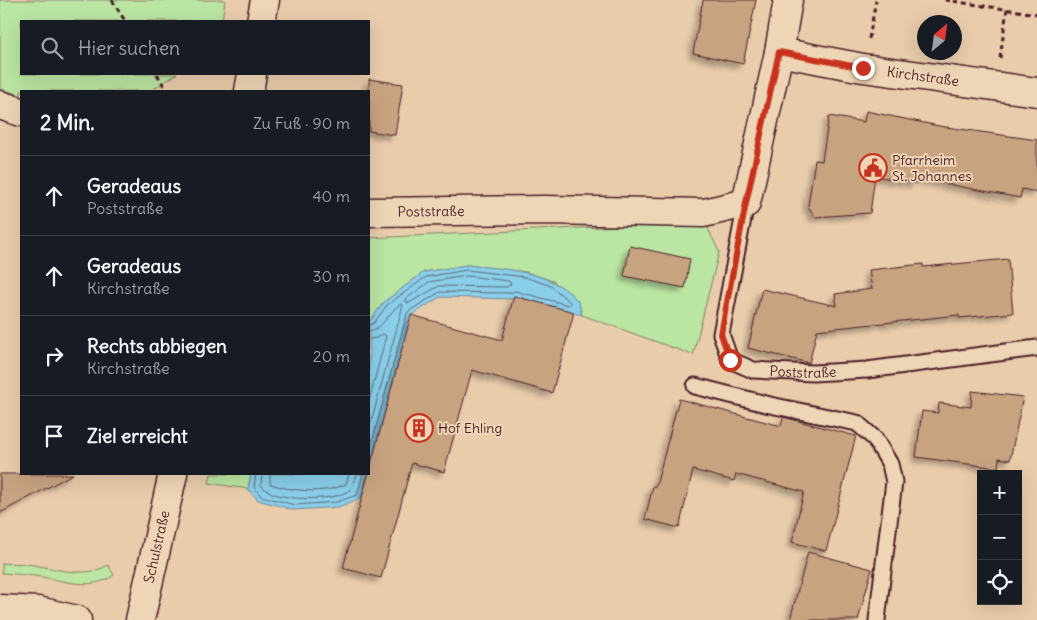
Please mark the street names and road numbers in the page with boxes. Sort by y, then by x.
street label: Kirchstraße [886,62,960,90]
street label: Poststraße [397,202,465,221]
street label: Poststraße [769,362,837,382]
street label: Schulstraße [140,509,173,585]

